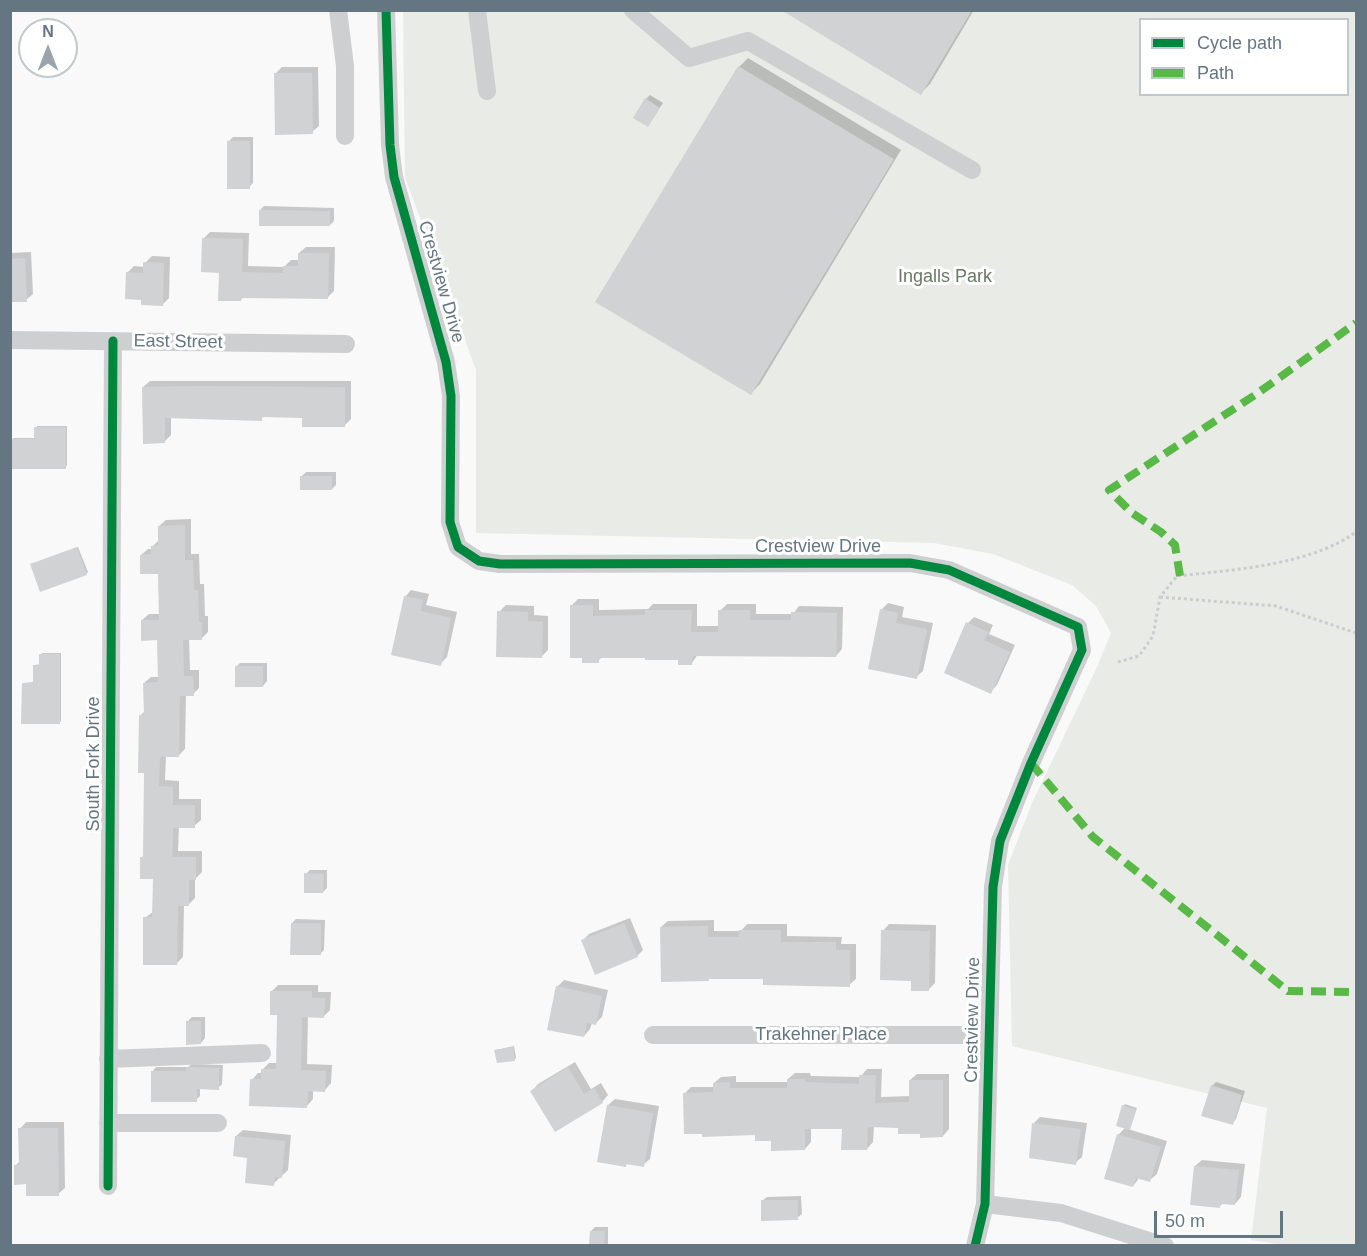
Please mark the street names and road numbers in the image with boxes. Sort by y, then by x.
street label: Crestview Drive [413,218,469,346]
street label: East Street [133,330,223,354]
street label: Crestview Drive [755,536,881,558]
street label: South Fork Drive [83,696,105,832]
street label: Crestview Drive [961,957,985,1083]
street label: Trakehner Place [755,1024,887,1046]

